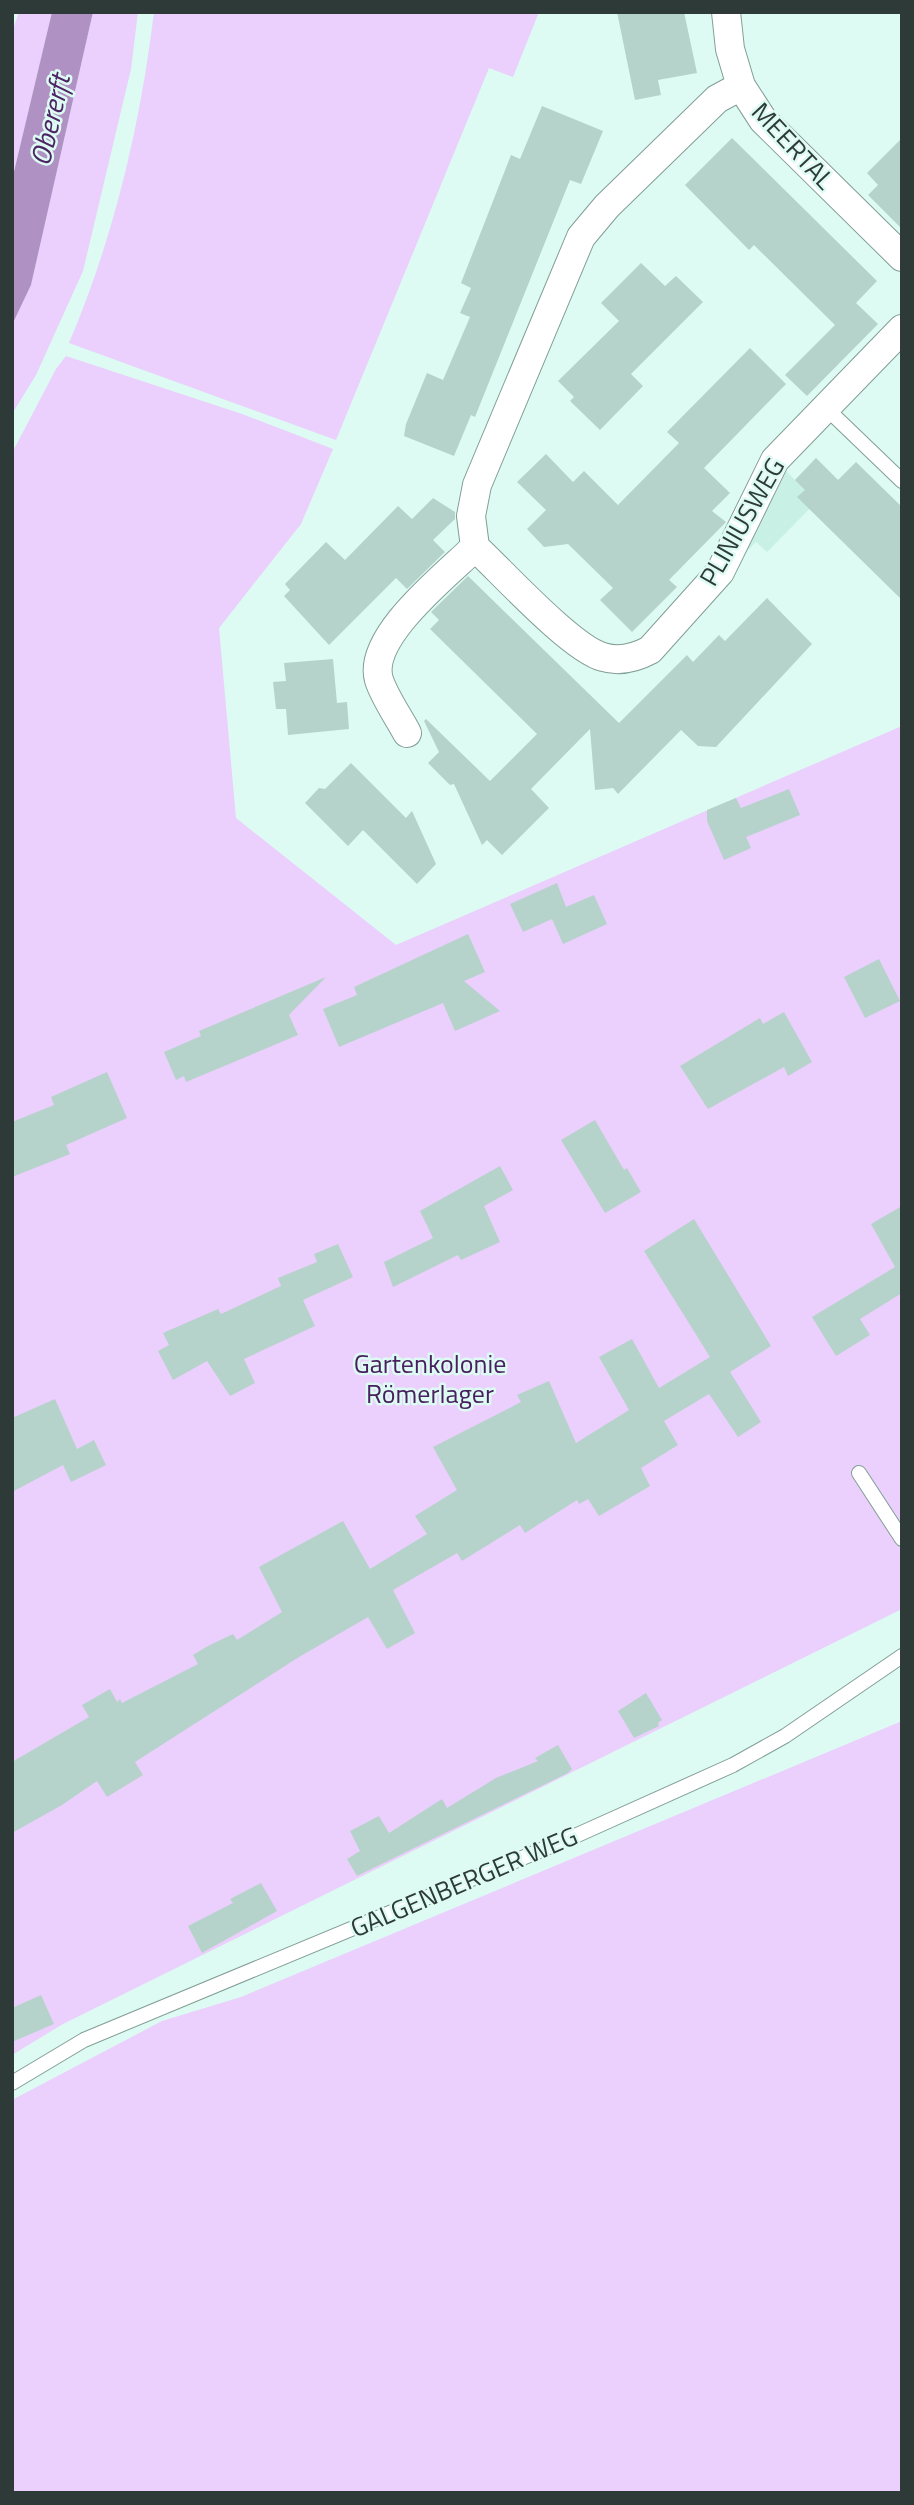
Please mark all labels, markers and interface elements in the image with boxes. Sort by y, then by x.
water label: Obererft [18,67,82,170]
street label: MEERTAL [743,93,844,198]
street label: PLINIUSWEG [689,450,794,593]
park label: Gartenkolonie Römerlager [354,1344,506,1413]
street label: GALGENBERGER WEG [344,1816,583,1947]

